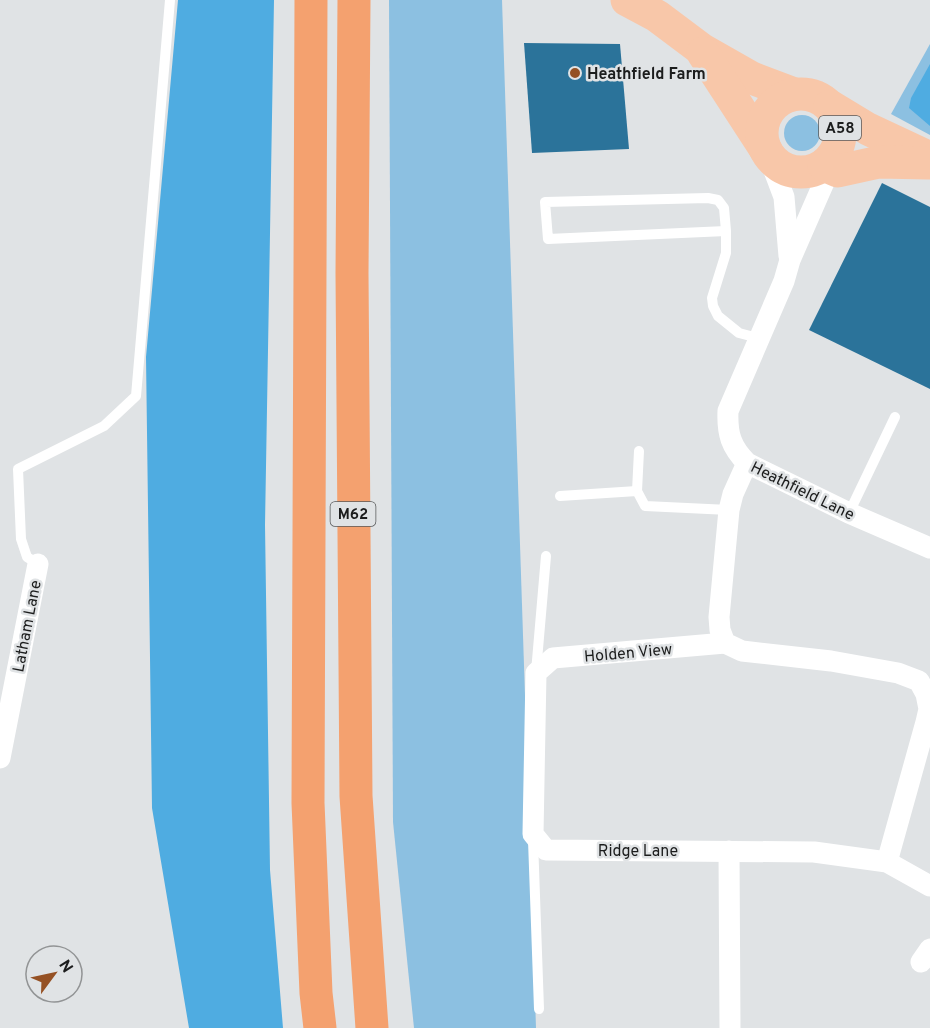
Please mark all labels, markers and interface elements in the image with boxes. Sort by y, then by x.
place label: Heathfield Farm [587,65,706,85]
marker: Heathfield Farm [568,66,582,80]
road number: A58 [819,116,861,140]
street label: Heathfield Lane [747,458,857,526]
road number: M62 [330,502,376,526]
street label: Latham Lane [9,579,47,674]
street label: Holden View [583,640,673,668]
street label: Ridge Lane [598,842,678,862]
north arrow [24,944,84,1004]
text: N [53,957,76,977]

